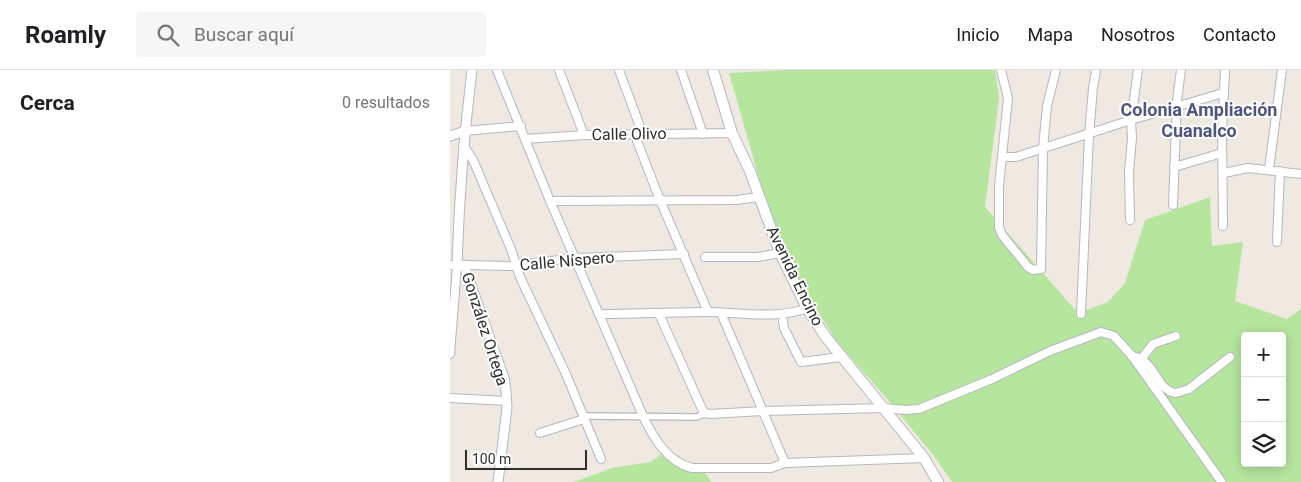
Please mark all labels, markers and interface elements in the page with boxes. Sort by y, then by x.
search box [136,12,486,57]
text: Roamly [25,21,106,49]
icon: search [154,21,182,49]
text: Buscar aquí [194,23,294,46]
text: Inicio [956,24,1000,45]
text: Mapa [1028,24,1073,45]
text: Nosotros [1101,24,1175,45]
text: Contacto [1203,24,1276,45]
text: Cerca [20,91,75,115]
text: 0 resultados [342,93,430,112]
district label: Colonia Ampliación Cuanalco [1121,99,1277,141]
street label: Calle Olivo [591,124,667,144]
street label: Avenida Encino [763,223,827,329]
street label: Calle Níspero [519,247,615,275]
street label: González Ortega [458,270,512,388]
map controls [1241,332,1286,467]
button: + [1241,332,1286,377]
button: − [1241,377,1286,422]
button: layers [1241,422,1286,467]
scale bar [465,447,588,470]
text: 100 m [472,451,511,467]

